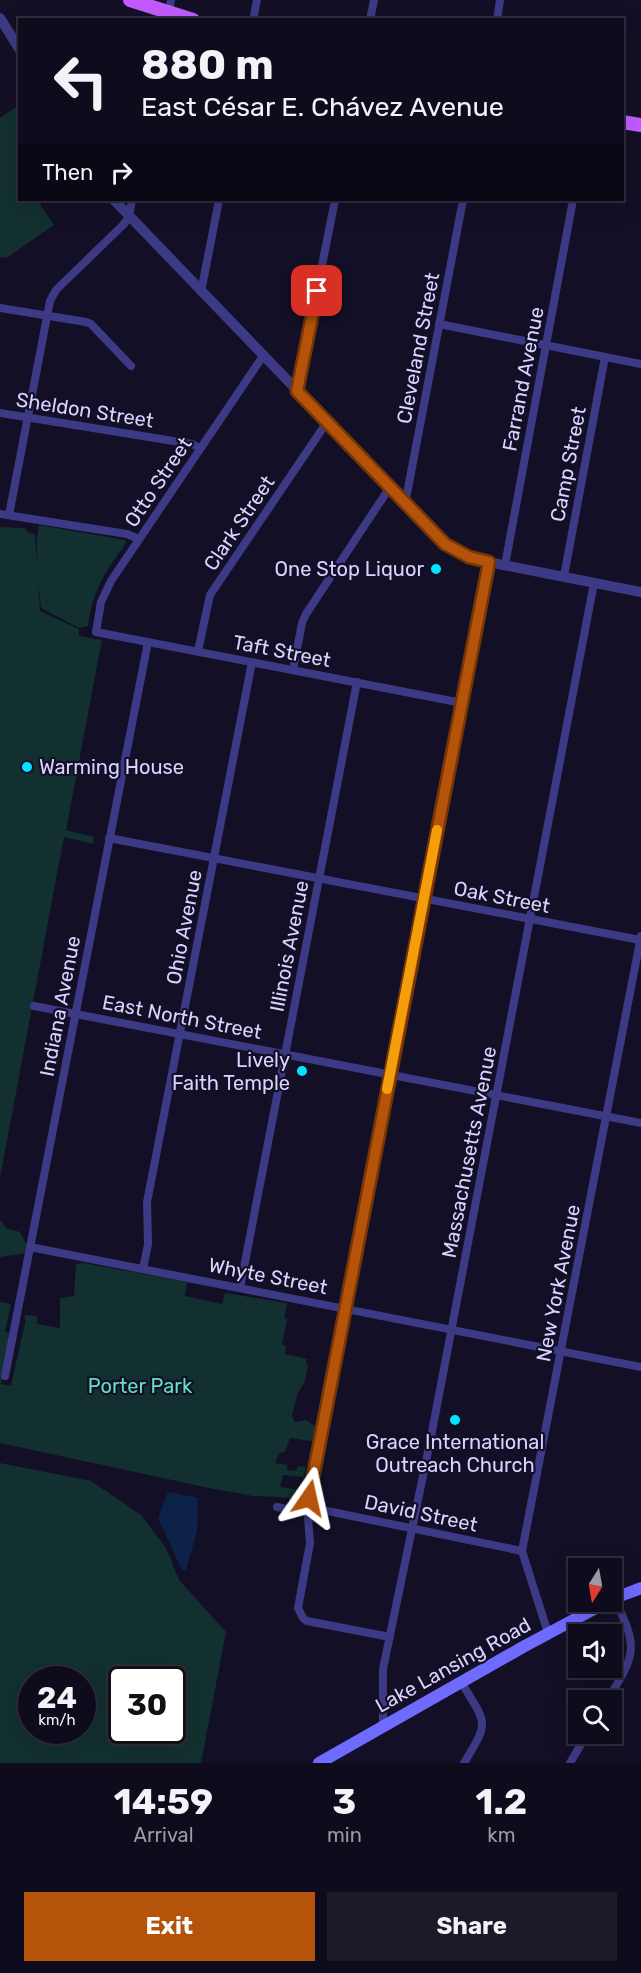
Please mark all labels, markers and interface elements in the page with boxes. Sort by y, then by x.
text: 880 m [141,40,274,90]
icon: left [42,42,120,120]
text: East César E. Chávez Avenue [141,91,504,123]
icon: right [105,156,138,189]
text: Then [42,159,93,186]
pin [291,265,342,316]
street label: Cleveland Street [392,270,444,426]
icon: arrive [300,274,333,307]
street label: Farrand Avenue [497,305,549,453]
street label: Sheldon Street [15,387,156,433]
street label: Camp Street [545,404,591,524]
street label: Otto Street [119,432,197,532]
street label: Clark Street [198,471,280,575]
place label: One Stop Liquor [275,557,424,581]
marker: One Stop Liquor [429,562,443,576]
street label: Taft Street [231,630,333,672]
place label: Warming House [39,755,184,779]
marker: Warming House [20,760,34,774]
street label: Ohio Avenue [161,868,207,986]
street label: Oak Street [452,876,552,918]
street label: Illinois Avenue [265,878,313,1014]
street label: Indiana Avenue [35,934,85,1078]
street label: East North Street [100,990,264,1044]
street label: Massachusetts Avenue [437,1044,501,1260]
place label: Lively Faith Temple [172,1048,290,1095]
marker: Lively Faith Temple [295,1064,309,1078]
street label: New York Avenue [531,1202,585,1364]
street label: Whyte Street [206,1253,330,1299]
park label: Porter Park [88,1374,193,1398]
marker: Grace International Outreach Church [448,1413,462,1427]
place label: Grace International Outreach Church [366,1430,544,1477]
position arrow [277,1466,341,1530]
street label: David Street [362,1489,480,1537]
north arrow [568,1558,622,1612]
map controls [568,1558,622,1744]
street label: Lake Lansing Road [371,1612,535,1718]
button: sound [568,1624,622,1678]
speed limit sign: 30 [108,1666,186,1744]
text: 24 [37,1680,77,1716]
button: search [568,1690,622,1744]
text: km/h [38,1711,76,1729]
text: 14:59 [114,1780,213,1823]
text: 3 [333,1780,356,1823]
text: 1.2 [476,1780,527,1823]
text: Arrival [133,1823,194,1847]
text: min [327,1823,362,1847]
text: km [487,1823,515,1847]
button: Exit [24,1892,315,1961]
button: Share [327,1892,617,1961]

